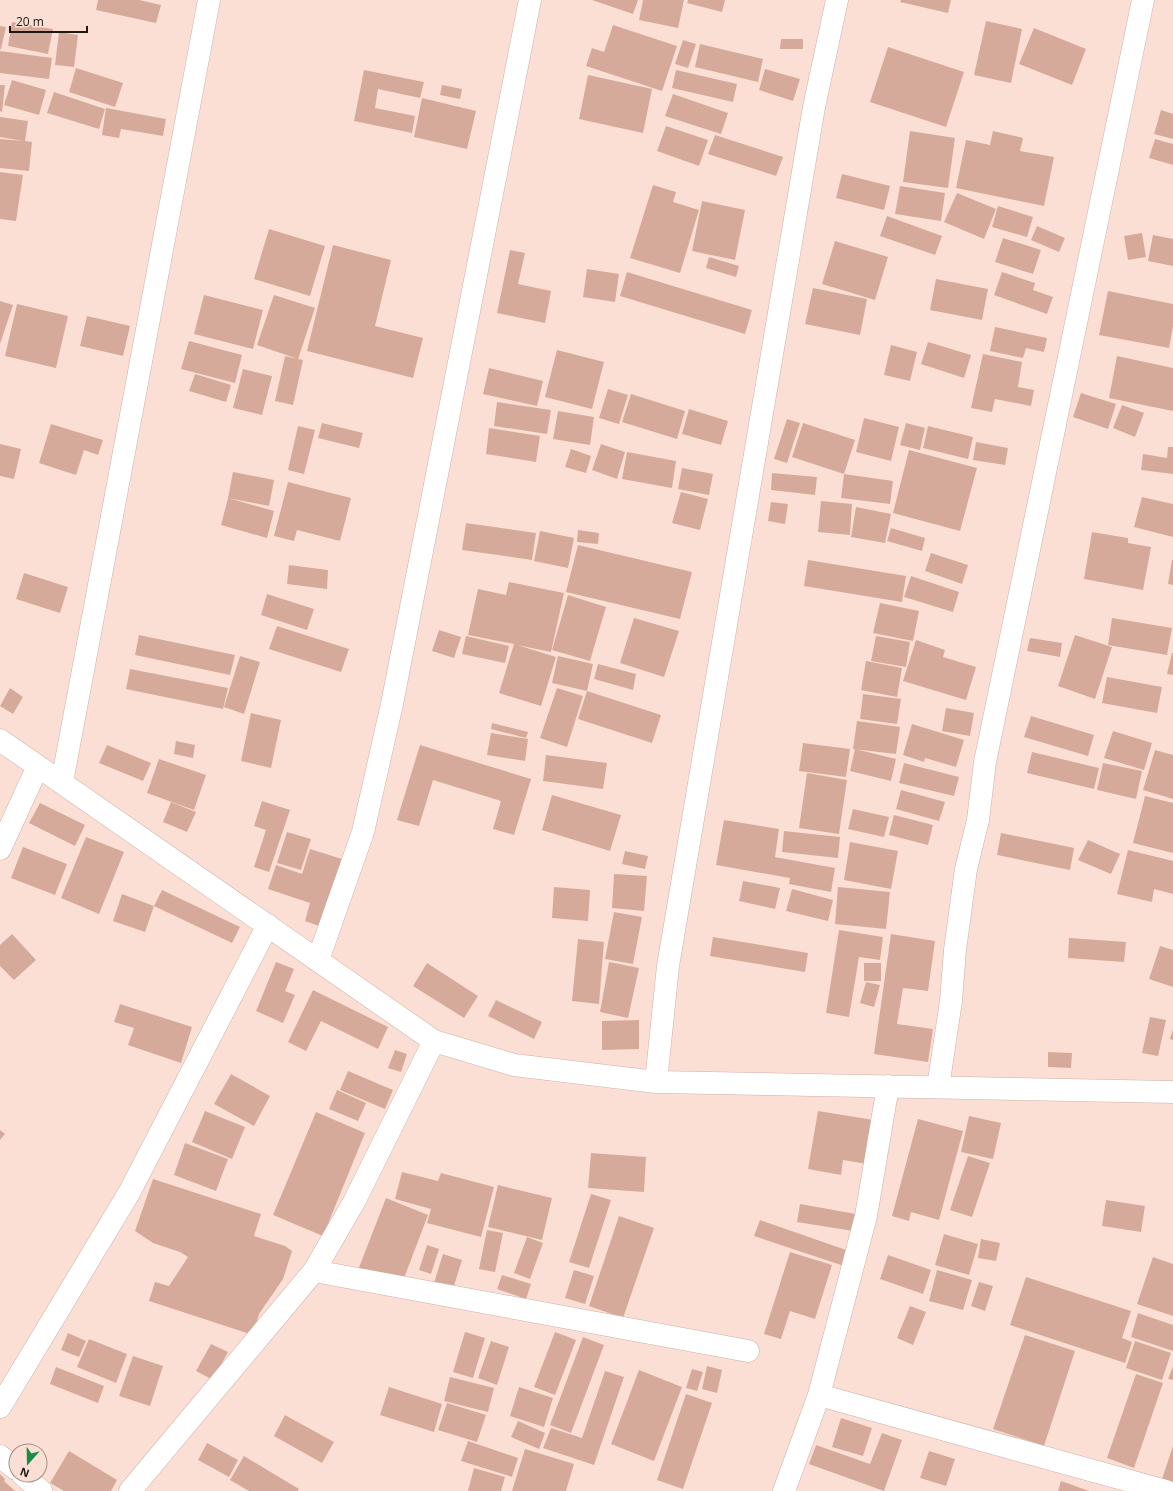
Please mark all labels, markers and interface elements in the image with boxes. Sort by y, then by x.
scale bar [10,8,87,34]
text: 20 m [16,13,44,30]
north arrow [8,1443,48,1483]
text: N [18,1464,31,1481]

